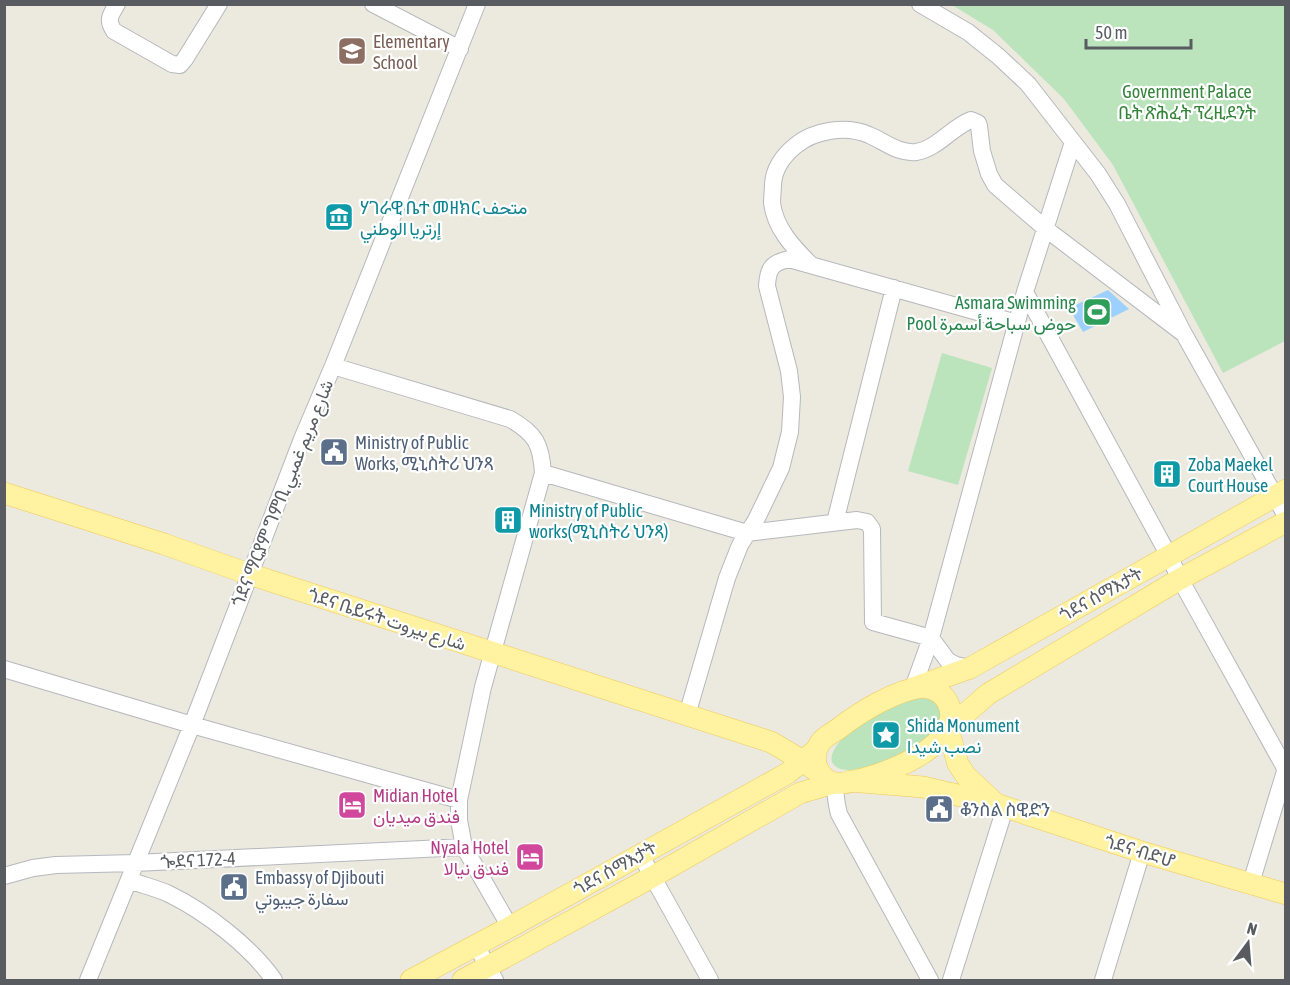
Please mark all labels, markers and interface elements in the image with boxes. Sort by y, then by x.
scale bar [1086,12,1191,50]
text: 50 m [1095,22,1127,43]
place label: Elementary School [373,31,450,73]
school or university icon: Elementary School [336,35,368,67]
park label: Government Palace ቤት ጽሕፈት ፕረዚደንት [1118,81,1256,123]
place label: ሃገራዊ ቤተ መዘክር متحف إرتريا الوطني [360,197,527,244]
museum icon: ሃገራዊ ቤተ መዘክር متحف إرتريا الوطني [323,201,355,233]
place label: Asmara Swimming Pool حوض سباحة أسمرة [907,292,1076,335]
sports icon: Asmara Swimming Pool حوض سباحة أسمرة [1081,296,1113,328]
street label: ጎደና ማርያም ግምቢ شارع مريم غمبي [227,377,342,611]
place label: Ministry of Public Works, ሚኒስትሪ ህንጻ [355,432,494,474]
public building icon: Ministry of Public Works, ሚኒስትሪ ህንጻ [318,436,350,468]
place label: Zoba Maekel Court House [1188,454,1273,496]
building icon: Zoba Maekel Court House [1151,458,1183,490]
place label: Ministry of Public works(ሚኒስትሪ ህንጻ) [529,500,668,542]
building icon: Ministry of Public works(ሚኒስትሪ ህንጻ) [492,504,524,536]
street label: ጎደና ሰማእታት [1056,563,1146,625]
street label: ጎደና ቤይሩት شارع بيروت [305,584,468,656]
place label: Shida Monument نصب شيدا [907,715,1020,757]
place icon: Shida Monument نصب شيدا [870,719,902,751]
place label: Midian Hotel فندق ميديان [373,785,460,827]
hotel icon: Midian Hotel فندق ميديان [336,789,368,821]
public building icon: ቆንስል ስዊድን [923,793,955,825]
place label: ቆንስል ስዊድን [960,799,1050,820]
street label: ጎደና ብድሆ [1102,830,1178,872]
place label: Nyala Hotel فندق نيالا [430,837,509,879]
street label: ጎደና ሰማእታት [570,837,660,899]
hotel icon: Nyala Hotel فندق نيالا [514,841,546,873]
street label: ጐደና 172-4 [160,848,236,872]
place label: Embassy of Djibouti سفارة جيبوتي [255,867,384,914]
public building icon: Embassy of Djibouti سفارة جيبوتي [218,871,250,903]
north arrow [1218,913,1278,973]
text: N [1245,919,1259,939]

